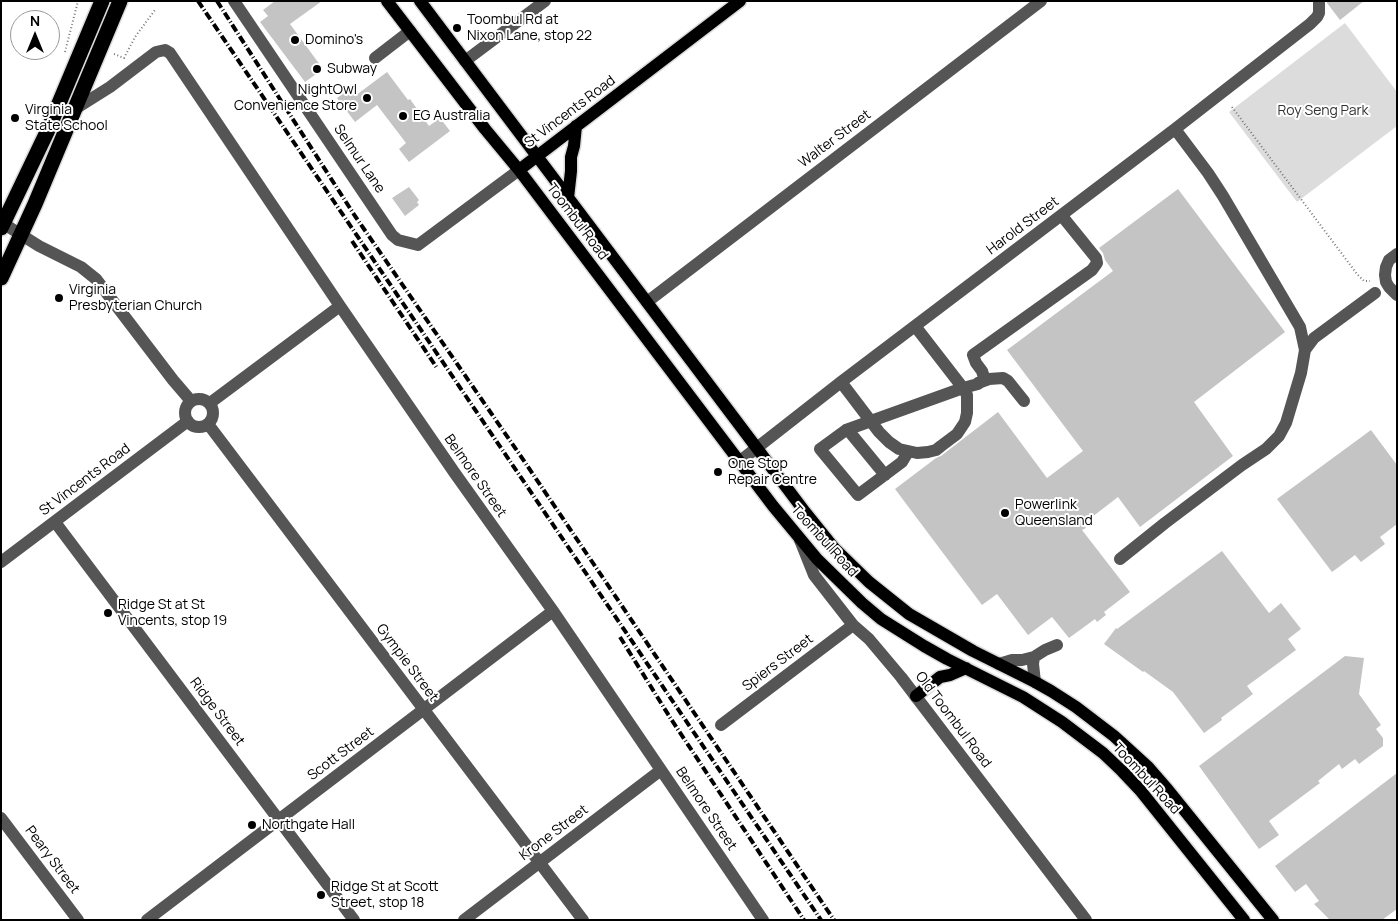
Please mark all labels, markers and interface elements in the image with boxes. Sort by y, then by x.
north arrow [10,10,60,60]
text: N [30,11,40,30]
place label: Toombul Rd at Nixon Lane, stop 22 [467,12,592,44]
marker: Toombul Rd at Nixon Lane, stop 22 [451,22,463,34]
place label: Domino's [305,32,363,48]
marker: Domino's [289,34,301,46]
place label: Subway [327,61,377,77]
marker: Subway [311,63,323,75]
street label: St Vincents Road [521,72,619,152]
place label: NightOwl Convenience Store [234,82,357,114]
marker: NightOwl Convenience Store [361,92,373,104]
place label: Virginia State School [25,102,108,134]
park label: Roy Seng Park [1278,103,1368,119]
street label: Walter Street [796,106,874,172]
place label: EG Australia [413,108,490,124]
marker: EG Australia [397,110,409,122]
marker: Virginia State School [9,112,21,124]
street label: Selmur Lane [330,121,388,197]
street label: Toombul Road [543,180,611,264]
street label: Harold Street [984,193,1062,259]
place label: Virginia Presbyterian Church [69,282,202,314]
marker: Virginia Presbyterian Church [53,292,65,304]
street label: Belmore Street [440,431,510,521]
street label: St Vincents Road [36,440,134,520]
place label: One Stop Repair Centre [728,456,817,488]
marker: One Stop Repair Centre [712,466,724,478]
place label: Powerlink Queensland [1015,497,1093,530]
street label: Toombul Road [787,501,861,581]
marker: Powerlink Queensland [999,507,1011,519]
place label: Ridge St at St Vincents, stop 19 [118,597,227,630]
marker: Ridge St at St Vincents, stop 19 [102,607,114,619]
street label: Gympie Street [372,621,442,705]
street label: Spiers Street [739,631,817,695]
street label: Old Toombul Road [911,669,995,771]
street label: Ridge Street [186,675,248,749]
street label: Scott Street [304,724,378,784]
street label: Toombul Road [1109,740,1183,818]
street label: Belmore Street [672,764,740,854]
street label: Krone Street [516,802,592,864]
place label: Northgate Hall [262,817,355,833]
marker: Northgate Hall [246,819,258,831]
street label: Peary Street [21,823,83,897]
place label: Ridge St at Scott Street, stop 18 [331,879,439,912]
marker: Ridge St at Scott Street, stop 18 [315,889,327,901]

